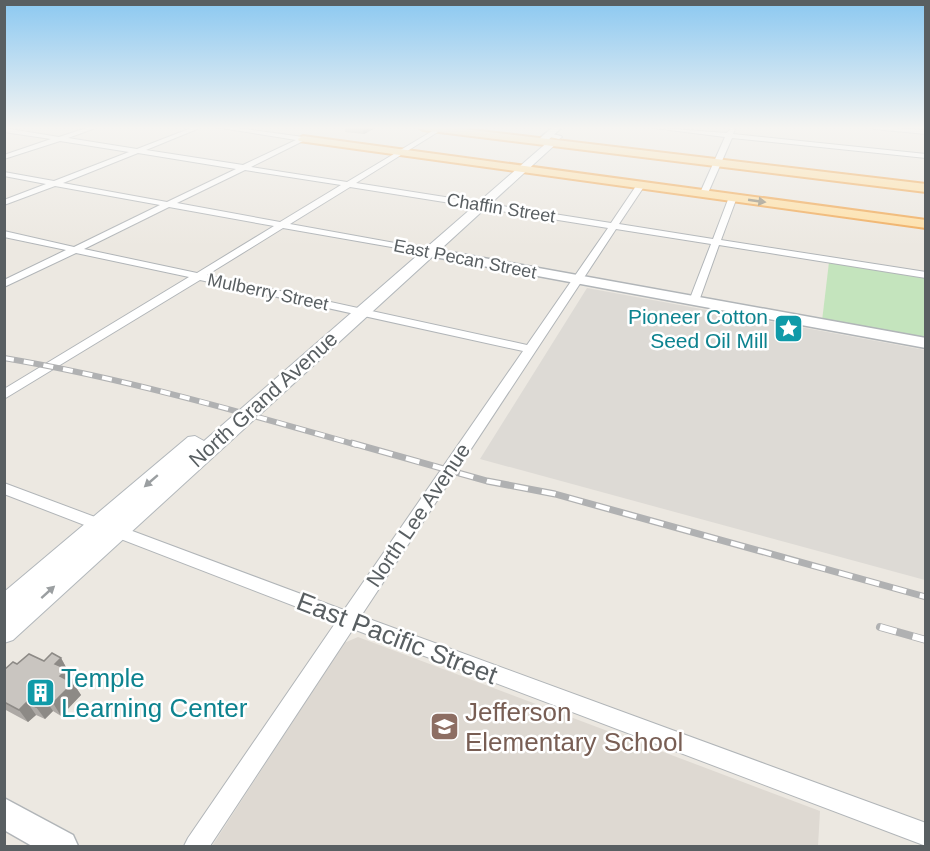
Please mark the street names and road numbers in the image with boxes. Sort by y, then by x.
street label: Chaffin Street [445,190,557,226]
street label: East Pecan Street [392,235,538,283]
street label: Mulberry Street [206,269,330,315]
street label: North Grand Avenue [184,327,342,471]
street label: North Lee Avenue [362,439,474,591]
street label: East Pacific Street [292,586,502,690]

